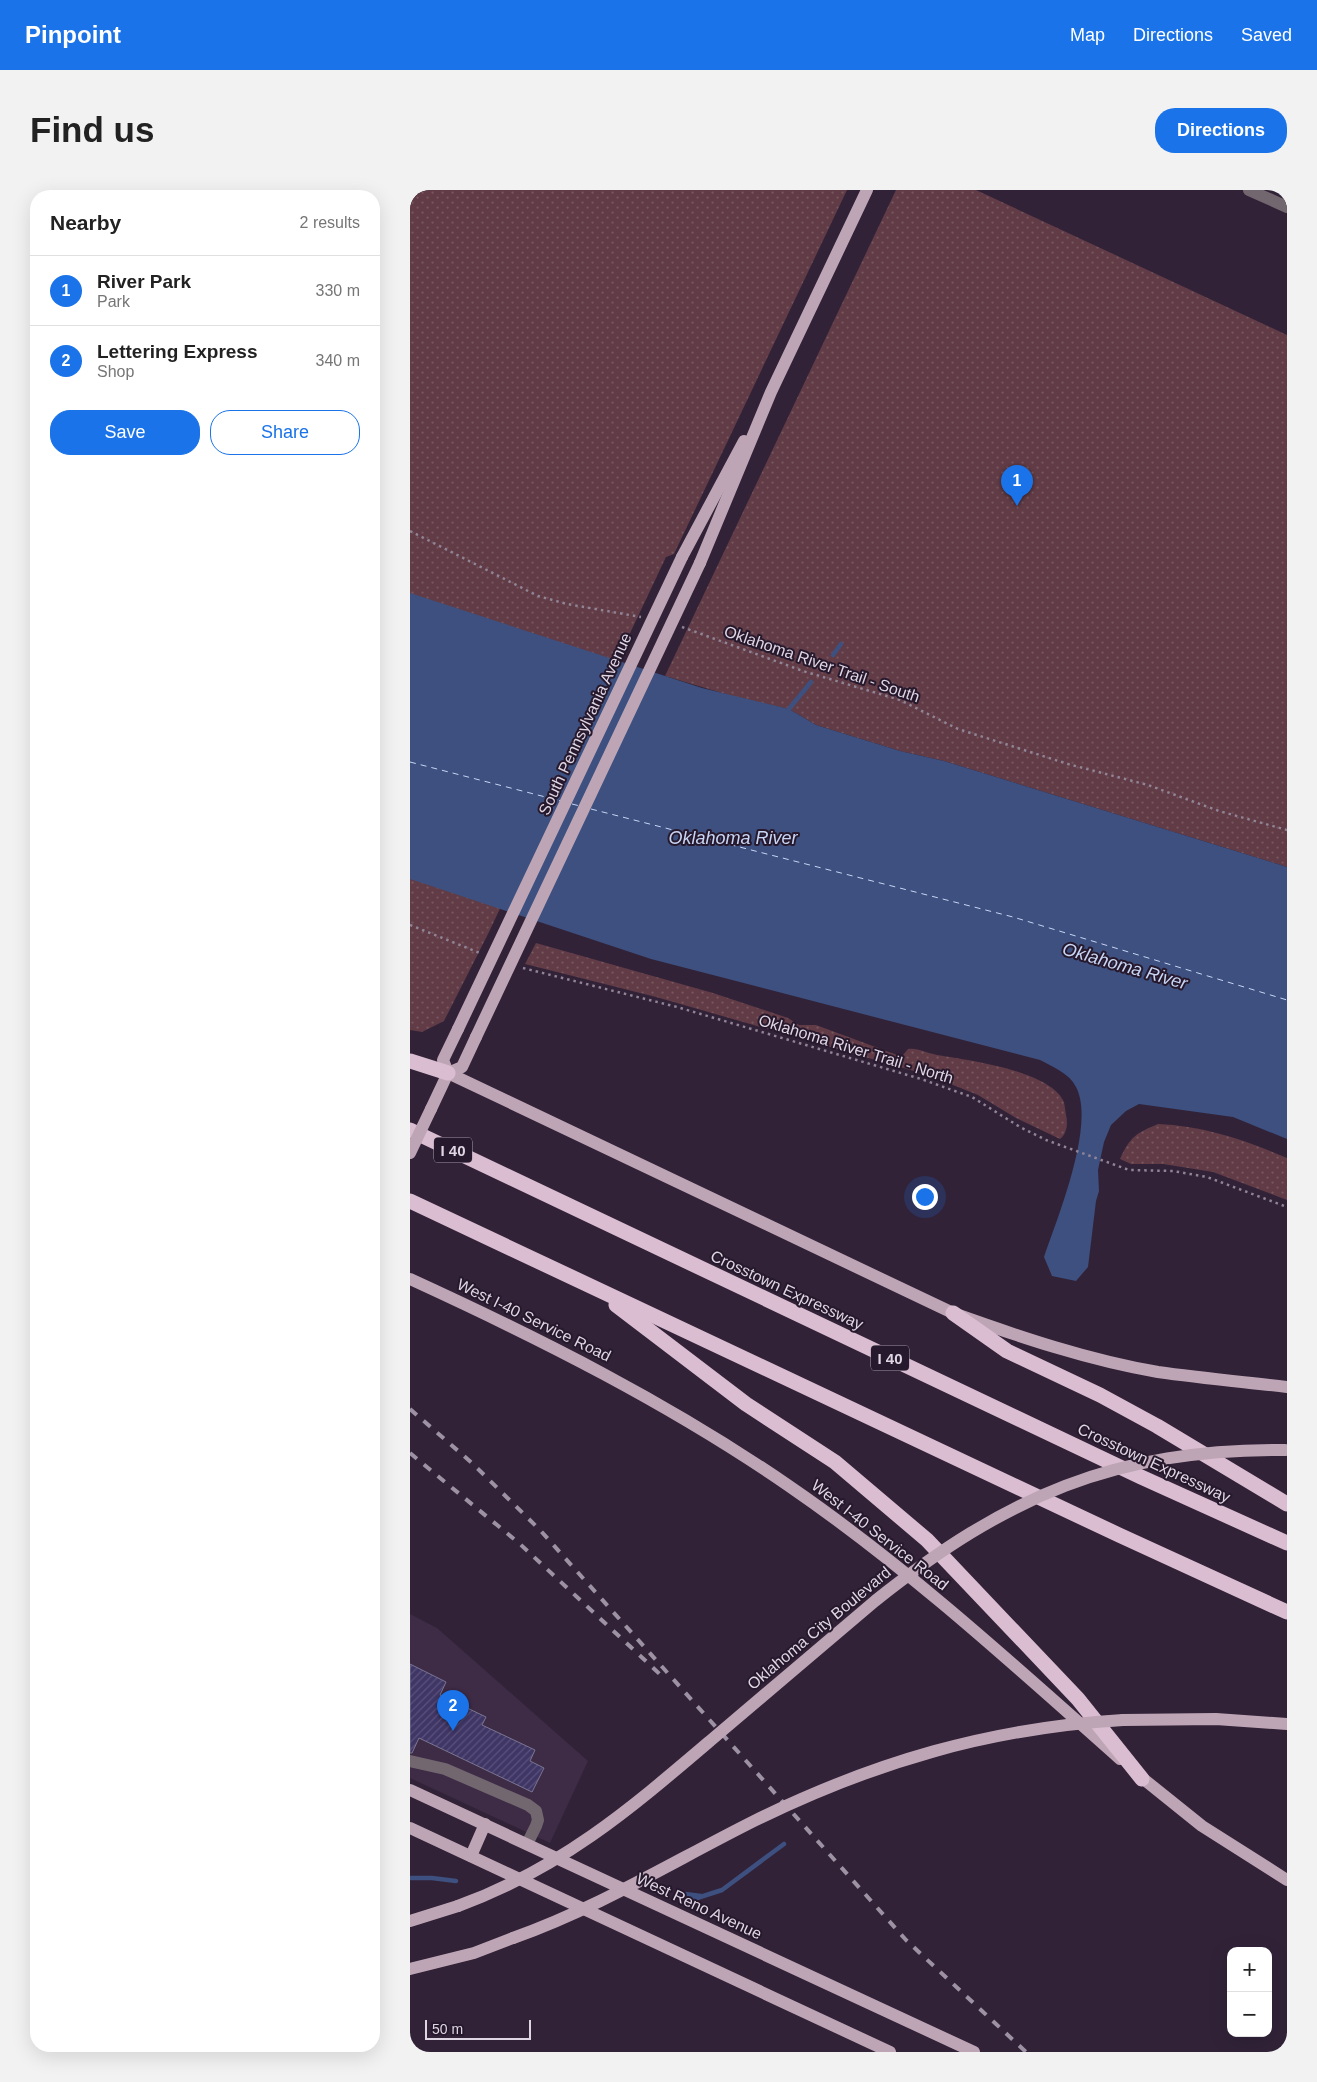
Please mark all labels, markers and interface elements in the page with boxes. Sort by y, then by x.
text: Pinpoint [25,21,121,48]
text: Map [1070,25,1105,45]
text: Directions [1133,25,1213,45]
text: Saved [1241,25,1292,45]
button: Directions [1155,108,1287,153]
text: Find us [30,110,154,149]
text: Nearby [50,211,121,234]
text: 2 results [300,214,360,231]
text: River Park [97,271,191,292]
text: 1 [62,282,70,299]
text: 330 m [316,282,360,299]
text: Park [97,293,130,310]
text: Lettering Express [97,341,258,362]
text: 2 [62,352,70,369]
text: 340 m [316,352,360,369]
text: Shop [97,363,134,380]
button: Save [50,410,200,455]
button: Share [210,410,360,455]
pin: 1 [1001,465,1033,506]
street label: Oklahoma River Trail - South [722,623,922,705]
street label: South Pennsylvania Avenue [535,630,635,818]
water label: Oklahoma River [668,828,799,848]
water label: Oklahoma River [1060,939,1191,994]
street label: Oklahoma River Trail - North [757,1011,955,1087]
road number: I 40 [434,1138,472,1162]
your location [912,1184,938,1210]
street label: Crosstown Expressway [708,1247,866,1333]
street label: West I-40 Service Road [454,1275,614,1365]
road number: I 40 [871,1346,909,1370]
street label: Crosstown Expressway [1075,1420,1233,1506]
street label: West I-40 Service Road [808,1476,952,1594]
street label: Oklahoma City Boulevard [744,1563,894,1693]
pin: 2 [437,1690,469,1731]
street label: West Reno Avenue [634,1869,764,1943]
map controls [1227,1947,1272,2037]
button: + [1227,1947,1272,1992]
button: − [1227,1992,1272,2037]
scale bar [425,2017,531,2040]
text: 50 m [432,2021,463,2037]

